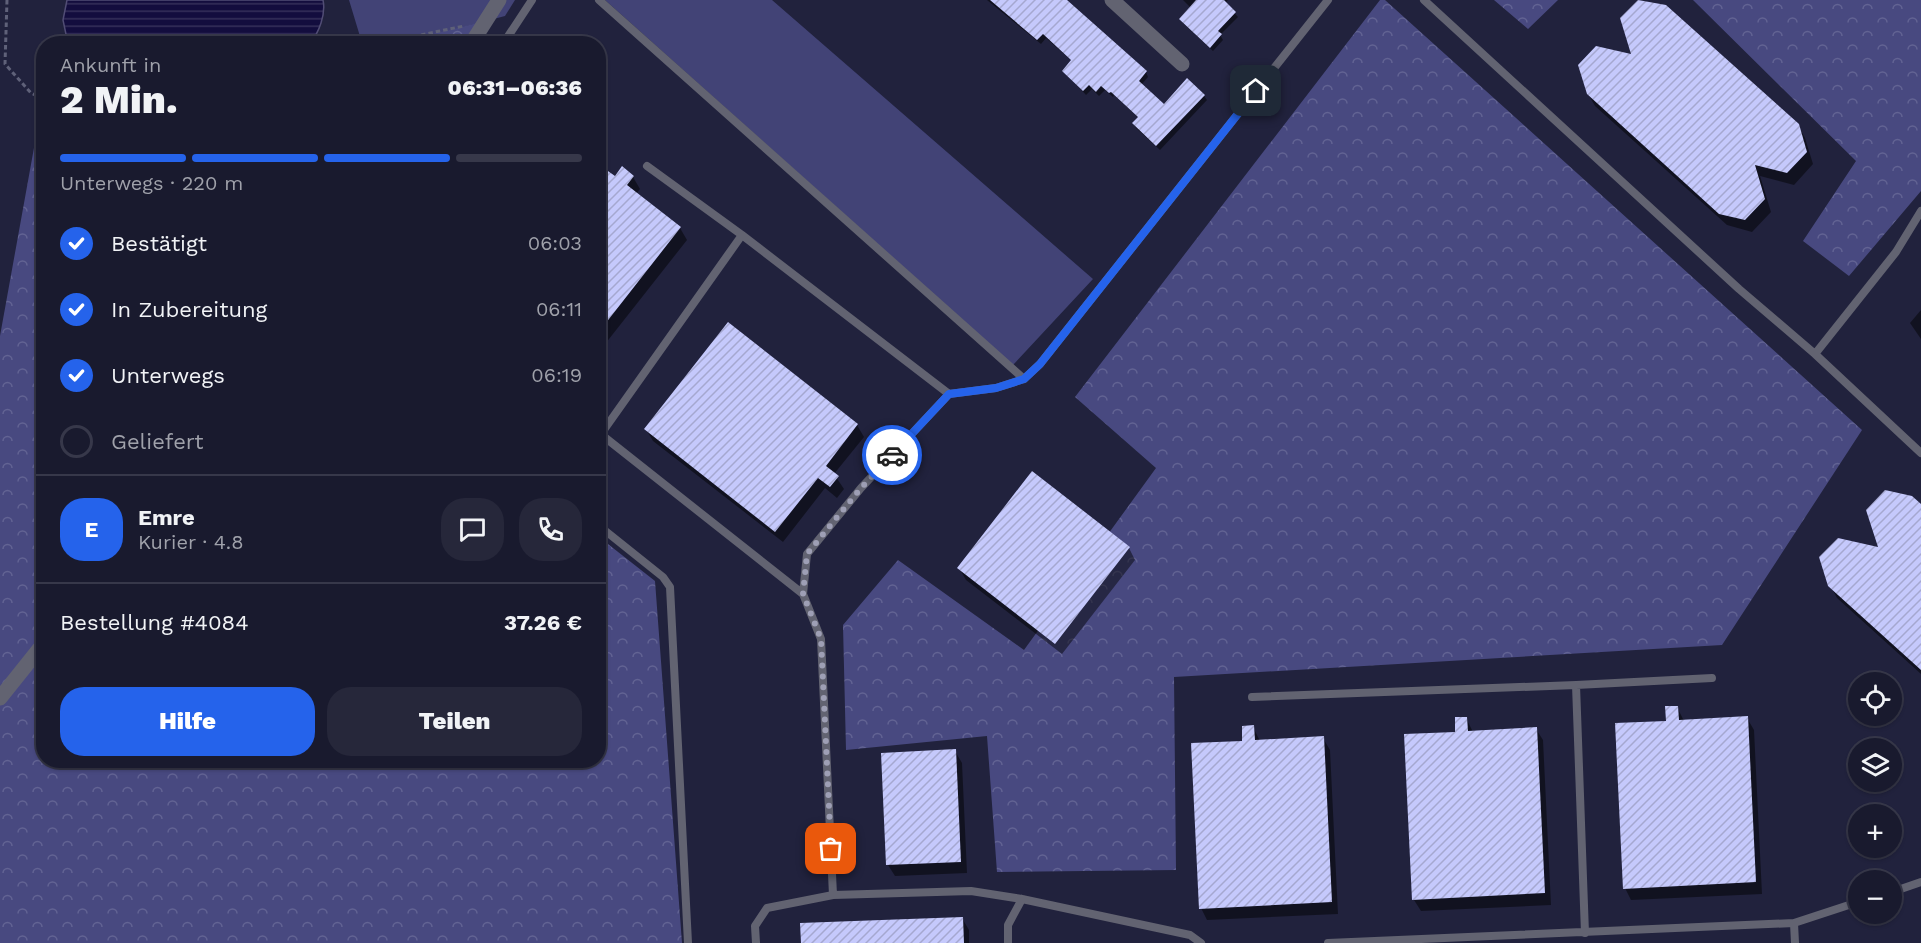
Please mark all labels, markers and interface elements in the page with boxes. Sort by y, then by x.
text: Ankunft in [60,53,161,77]
pin [1230,65,1281,116]
icon: home [1239,74,1272,107]
text: 06:31–06:36 [448,75,582,100]
text: 2 Min. [60,77,178,122]
text: Unterwegs · 220 m [60,171,243,195]
icon: check [60,227,93,260]
text: Bestätigt [111,231,207,256]
text: 06:03 [528,231,582,255]
icon: check [60,293,93,326]
text: In Zubereitung [111,297,267,322]
text: 06:11 [536,297,582,321]
icon: check [60,359,93,392]
text: Unterwegs [111,363,225,388]
text: 06:19 [531,363,582,387]
courier [862,425,922,485]
text: Geliefert [111,429,203,454]
icon: car [876,439,909,472]
button: chat [441,498,504,561]
button: phone [519,498,582,561]
text: Emre [138,505,195,530]
text: E [85,517,98,542]
text: Kurier · 4.8 [138,530,243,554]
text: Bestellung #4084 [60,610,249,635]
text: 37.26 € [504,610,582,635]
map controls [1848,672,1902,924]
button: locate [1848,672,1902,726]
button: Hilfe [60,687,315,756]
button: Teilen [327,687,582,756]
button: layers [1848,738,1902,792]
button: + [1848,804,1902,858]
pin [805,823,856,874]
icon: bag [814,832,847,865]
button: − [1848,870,1902,924]

